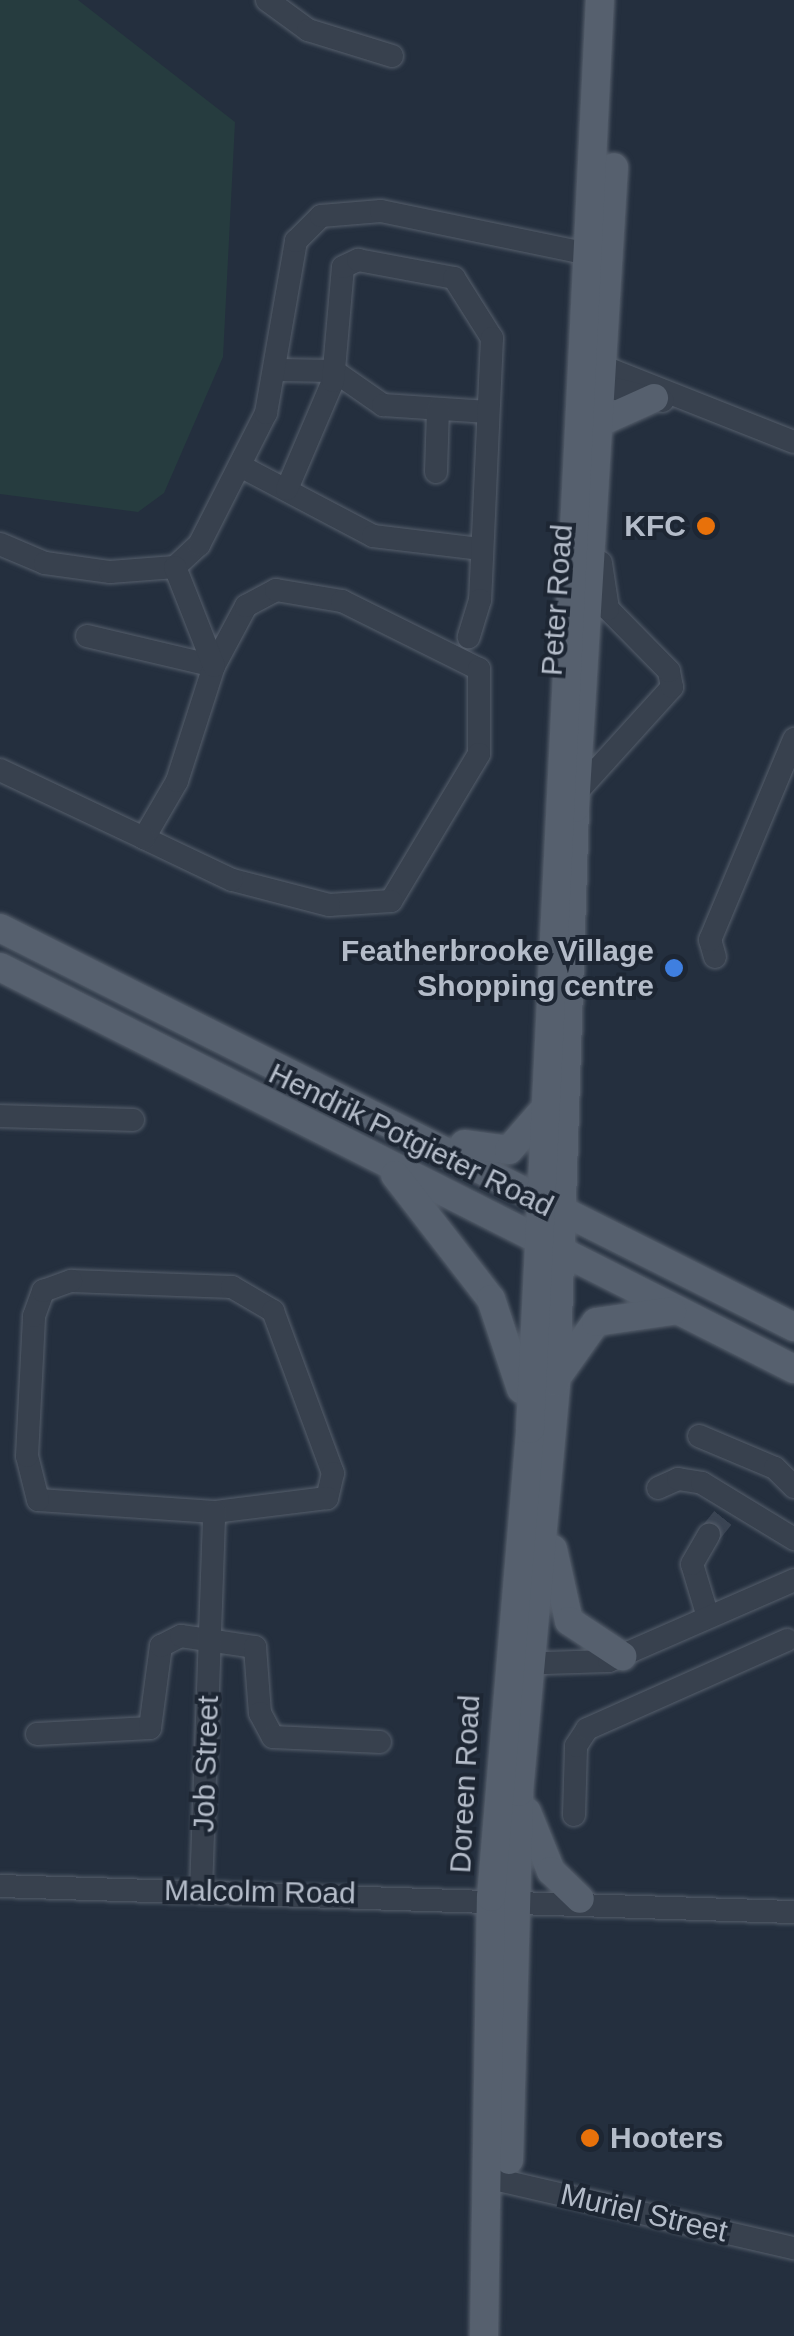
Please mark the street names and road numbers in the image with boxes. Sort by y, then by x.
street label: Peter Road [534,523,580,677]
street label: Hendrik Potgieter Road [263,1055,559,1225]
street label: Doreen Road [442,1694,488,1874]
street label: Job Street [186,1695,226,1833]
street label: Malcolm Road [164,1872,356,1912]
street label: Muriel Street [557,2176,731,2250]

